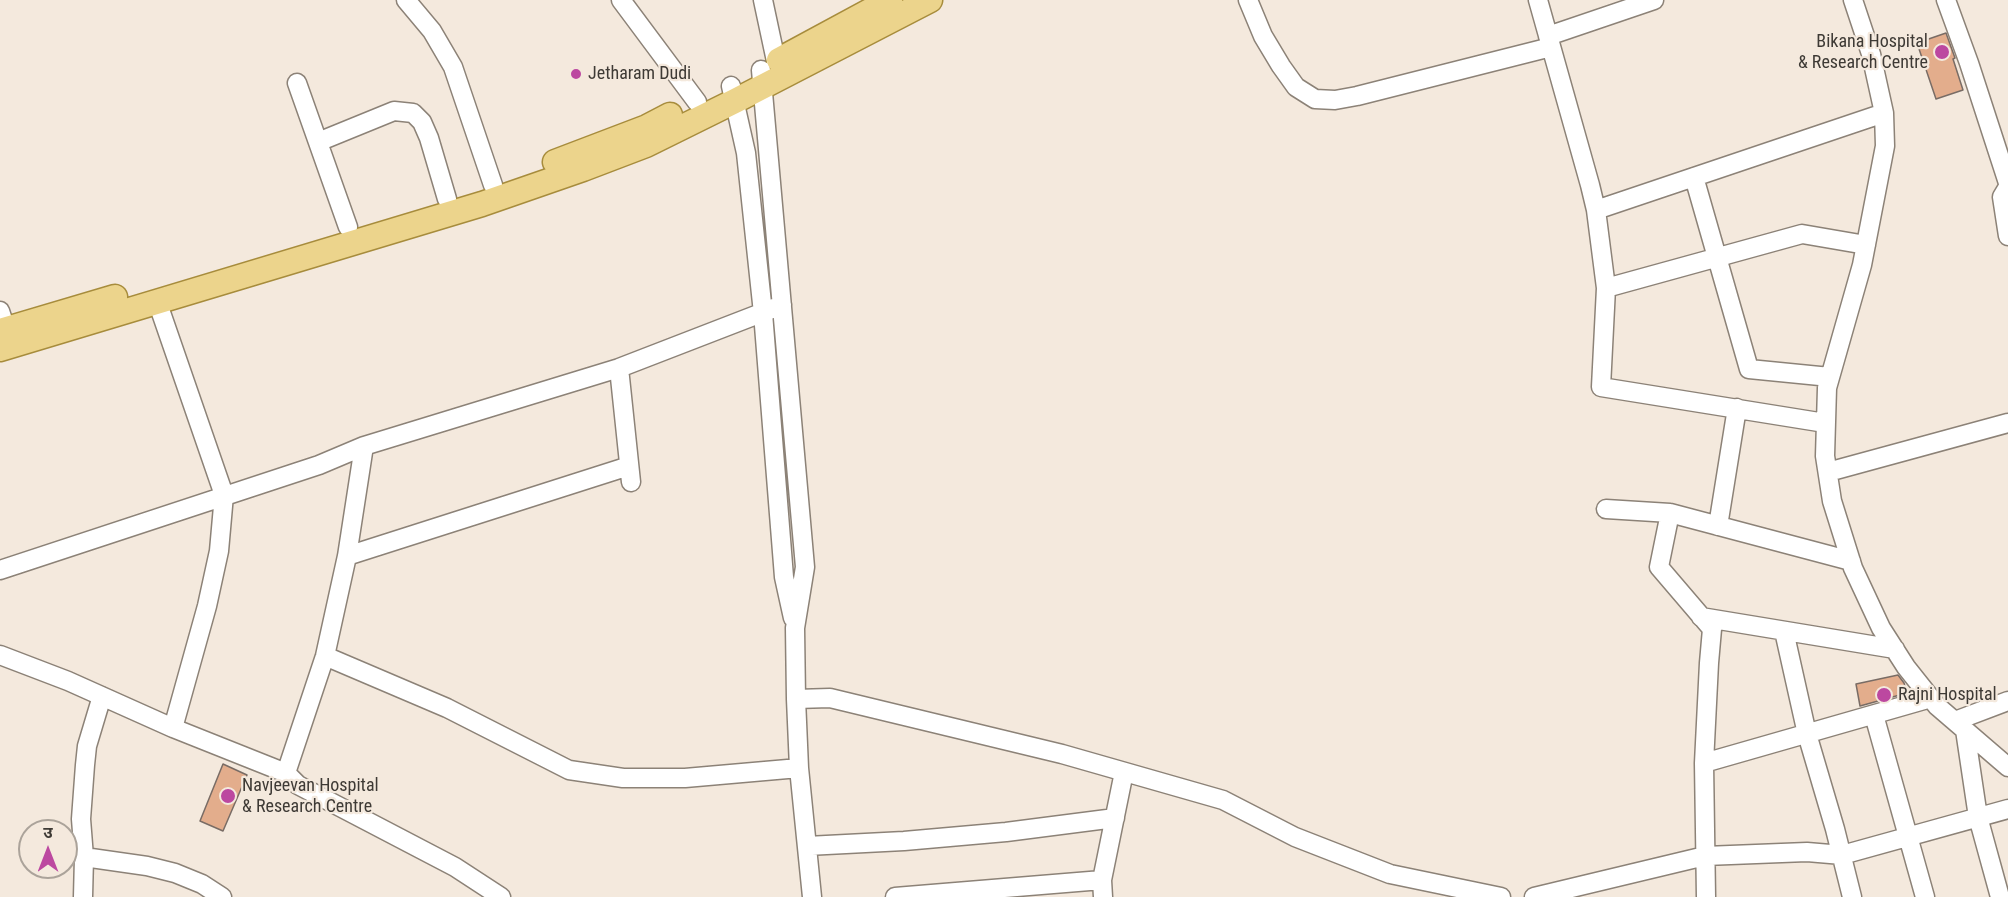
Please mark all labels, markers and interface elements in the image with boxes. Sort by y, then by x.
place label: Bikana Hospital & Research Centre [1798,31,1928,74]
marker: Bikana Hospital & Research Centre [1933,43,1951,61]
place label: Jetharam Dudi [588,63,691,85]
marker: Jetharam Dudi [569,67,583,81]
place label: Rajni Hospital [1898,684,1997,706]
marker: Rajni Hospital [1875,686,1893,704]
place label: Navjeevan Hospital & Research Centre [242,775,379,818]
marker: Navjeevan Hospital & Research Centre [219,787,237,805]
north arrow [18,819,78,879]
text: उ [43,823,53,842]

